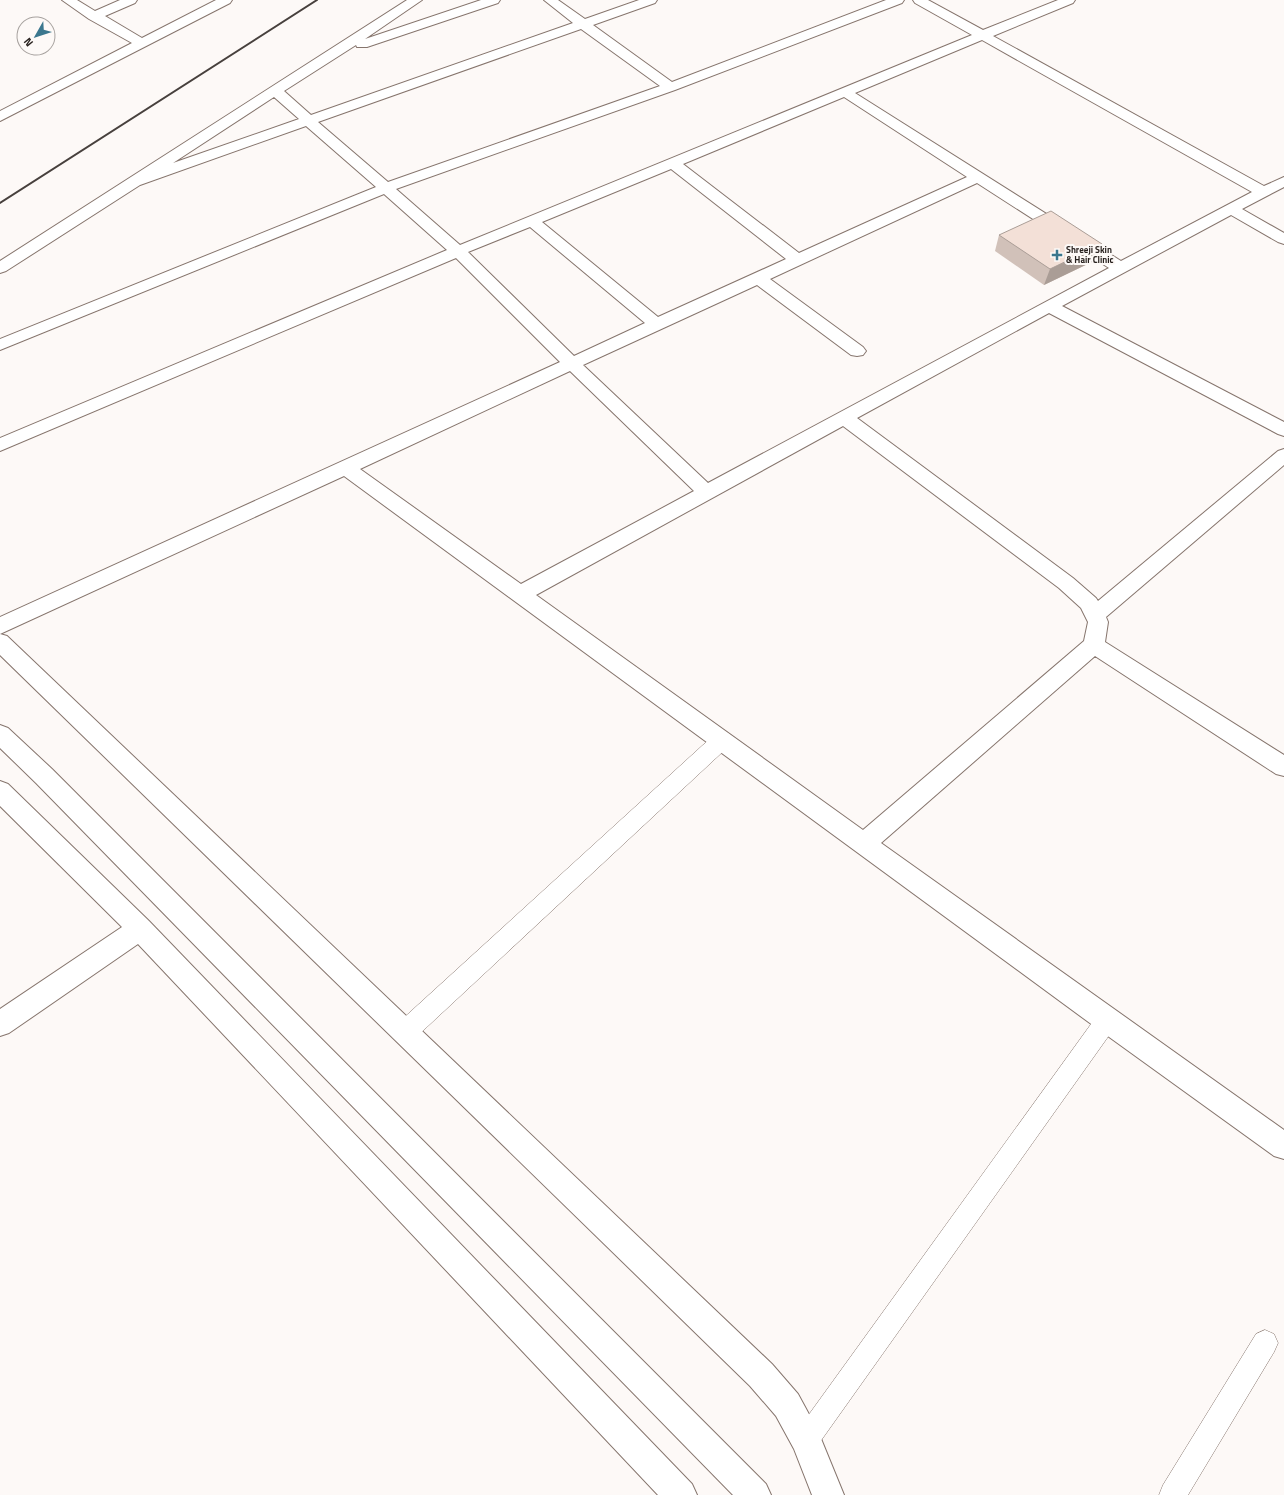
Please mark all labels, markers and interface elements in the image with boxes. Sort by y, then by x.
north arrow [16,16,56,56]
text: N [20,34,37,50]
place label: Shreeji Skin & Hair Clinic [1066,243,1114,266]
marker: Shreeji Skin & Hair Clinic [1051,249,1063,261]

